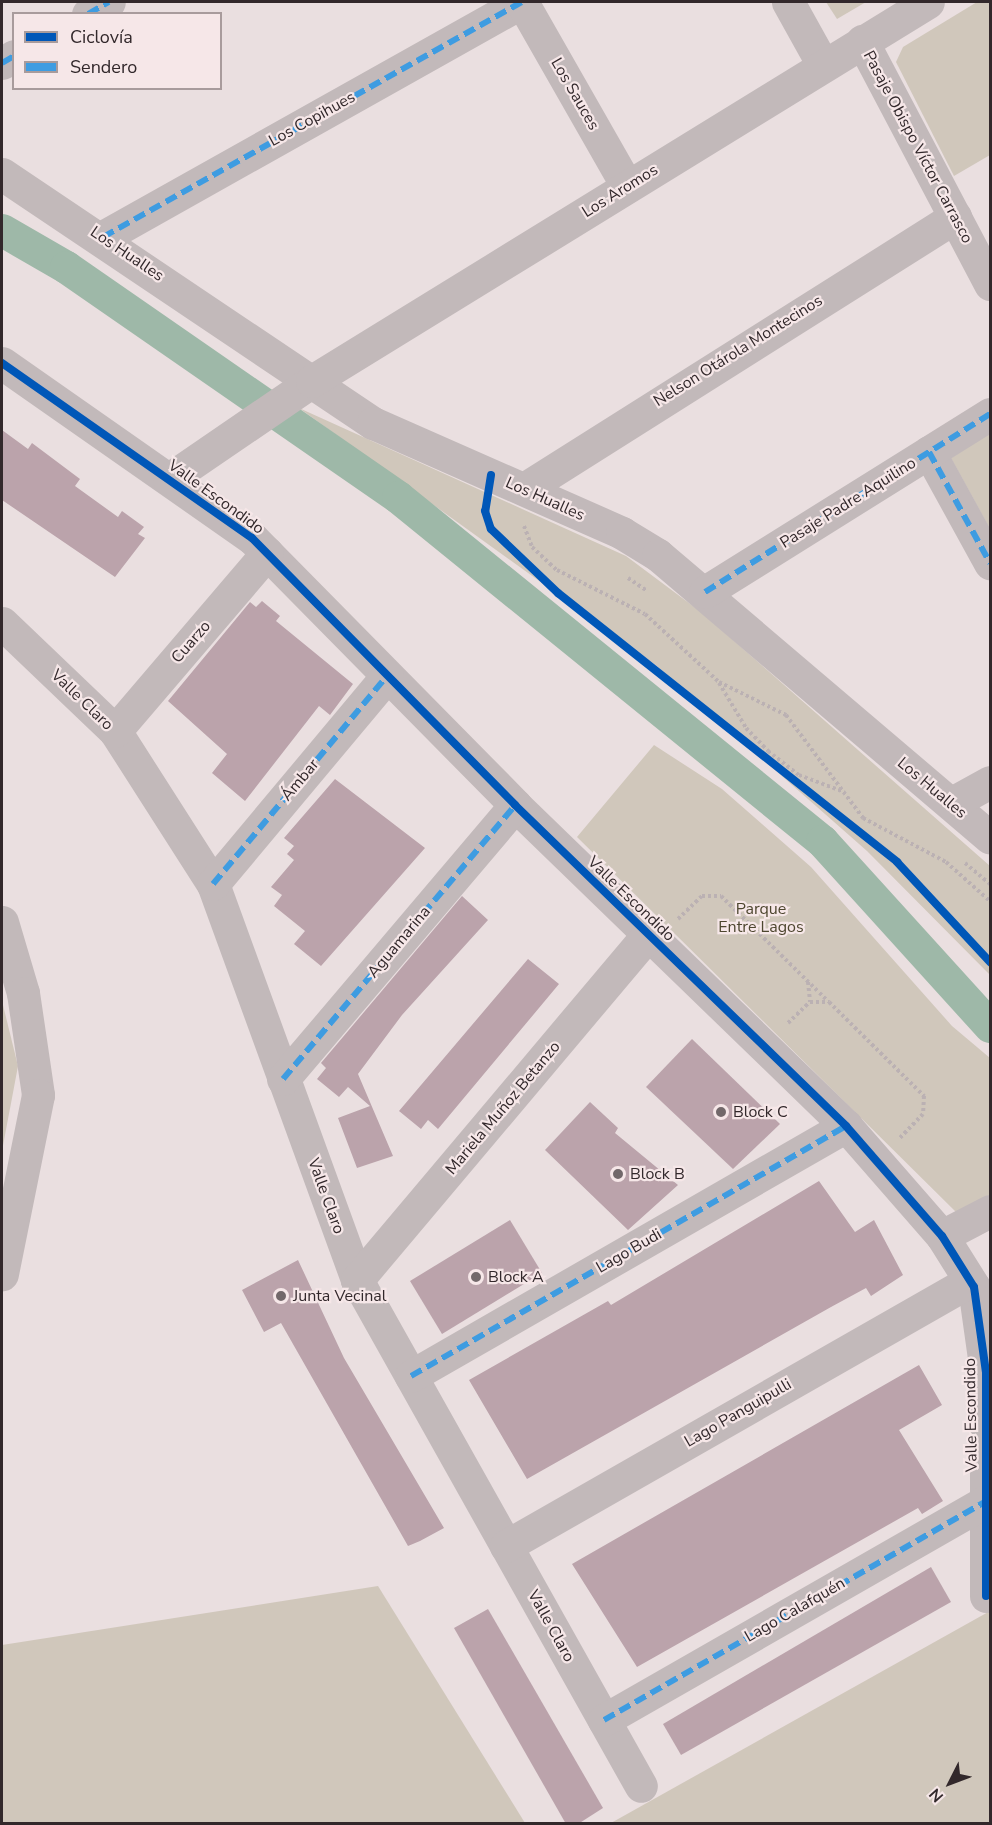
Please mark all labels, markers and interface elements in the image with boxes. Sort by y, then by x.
legend [12,12,222,90]
text: Ciclovía [70,25,133,49]
street label: Pasaje Obispo Víctor Carrasco [859,47,977,247]
text: Sendero [70,55,137,79]
street label: Los Sauces [547,55,603,133]
street label: Los Copihues [265,87,359,151]
street label: Los Aromos [579,160,661,222]
street label: Los Hualles [87,222,167,286]
street label: Nelson Otárola Montecinos [650,291,826,411]
street label: Pasaje Padre Aquilino [776,453,920,553]
street label: Valle Escondido [164,456,268,538]
street label: Los Hualles [502,473,588,525]
street label: Cuarzo [167,617,215,667]
street label: Valle Claro [47,666,117,734]
street label: Los Hualles [893,753,971,823]
street label: Ámbar [277,755,323,805]
street label: Valle Escondido [583,852,679,946]
park label: Parque Entre Lagos [718,899,804,937]
street label: Aguamarina [363,902,435,982]
street label: Mariela Muñoz Betanzo [442,1037,564,1179]
place label: Block C [733,1102,788,1122]
marker: Block C [714,1105,728,1119]
street label: Valle Claro [303,1156,349,1236]
place label: Block B [630,1164,685,1184]
marker: Block B [611,1167,625,1181]
street label: Lago Budi [593,1225,665,1277]
place label: Block A [488,1267,544,1287]
marker: Block A [469,1270,483,1284]
place label: Junta Vecinal [293,1286,386,1306]
marker: Junta Vecinal [274,1289,288,1303]
street label: Valle Escondido [960,1358,982,1472]
street label: Lago Panguipulli [681,1375,795,1451]
street label: Lago Calafquén [741,1573,849,1647]
street label: Valle Claro [523,1587,579,1665]
north arrow [920,1753,980,1813]
text: N [924,1783,949,1807]

